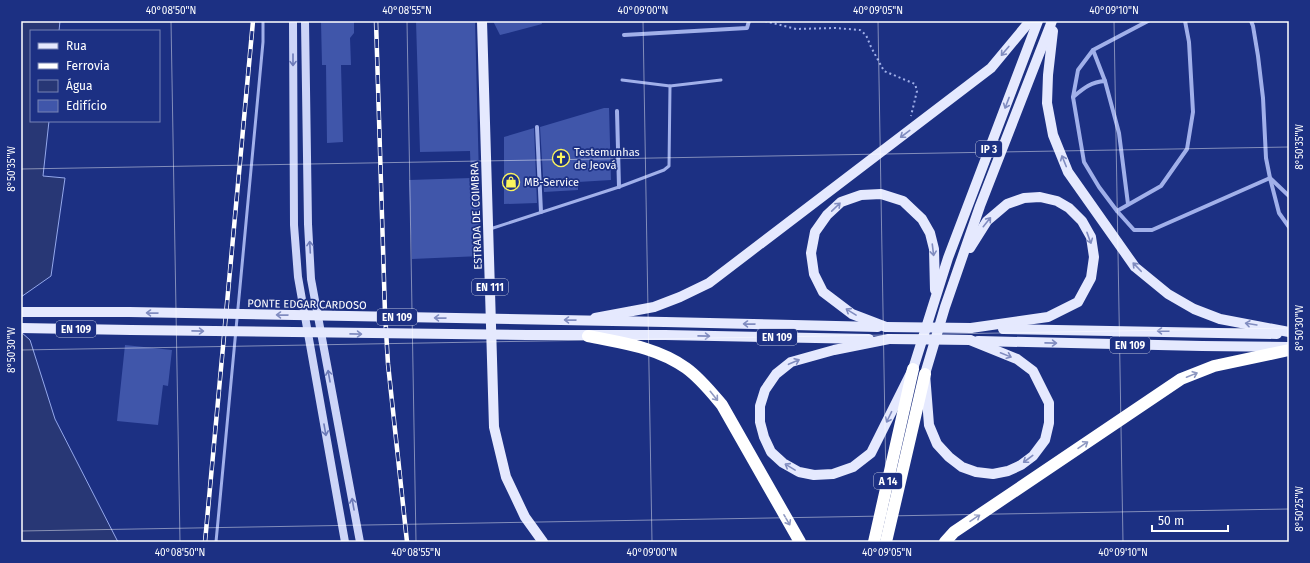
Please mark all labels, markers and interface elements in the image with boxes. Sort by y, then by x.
text: 40°08'50"N [146,5,196,17]
text: 40°08'55"N [382,5,432,17]
text: 40°09'00"N [618,5,668,17]
text: 40°09'05"N [853,5,903,17]
text: 40°09'10"N [1089,5,1139,17]
legend [30,30,160,122]
text: Rua [66,39,87,53]
one-way arrow [1001,46,1010,56]
one-way arrow [289,53,297,66]
text: Ferrovia [66,59,110,73]
text: Água [66,78,93,93]
one-way arrow [1002,96,1010,108]
text: Edifício [66,99,107,113]
text: 8°50'35"W [1294,124,1306,170]
one-way arrow [900,129,911,138]
road number: IP 3 [976,141,1002,157]
text: 8°50'35"W [6,146,18,192]
place label: Testemunhas de Jeová [574,146,640,172]
church icon: Testemunhas de Jeová [551,148,571,168]
one-way arrow [1059,155,1067,167]
street label: ESTRADA DE COIMBRA [468,161,485,270]
shop icon: MB-Service [501,172,521,192]
place label: MB-Service [524,176,579,189]
one-way arrow [831,202,841,211]
one-way arrow [982,217,991,228]
one-way arrow [1086,231,1094,243]
one-way arrow [306,241,313,254]
one-way arrow [929,243,937,256]
one-way arrow [1132,262,1142,272]
road number: EN 111 [472,279,508,295]
street label: PONTE EDGAR CARDOSO [247,297,367,312]
text: 8°50'30"W [1294,304,1306,351]
one-way arrow [845,308,857,316]
one-way arrow [146,309,159,317]
road number: EN 109 [377,309,417,325]
one-way arrow [276,311,289,319]
one-way arrow [434,314,447,322]
one-way arrow [564,316,577,324]
one-way arrow [743,320,756,328]
one-way arrow [1245,320,1258,328]
road number: EN 109 [56,321,96,337]
text: 8°50'30"W [6,326,18,373]
one-way arrow [191,327,204,335]
one-way arrow [1157,328,1170,335]
road number: EN 109 [757,329,797,345]
one-way arrow [349,330,362,338]
one-way arrow [697,332,710,340]
road number: EN 109 [1110,337,1150,353]
one-way arrow [1044,339,1057,346]
one-way arrow [1000,352,1012,359]
one-way arrow [787,358,799,365]
one-way arrow [325,370,333,383]
one-way arrow [1186,370,1198,378]
one-way arrow [710,391,719,402]
one-way arrow [885,410,892,422]
one-way arrow [321,423,329,436]
one-way arrow [1077,441,1088,449]
one-way arrow [1023,455,1034,463]
one-way arrow [784,462,796,470]
road number: A 14 [874,473,902,489]
text: 8°50'25"W [1294,486,1306,532]
one-way arrow [348,498,356,511]
scale bar [1152,507,1228,533]
one-way arrow [784,514,792,526]
one-way arrow [970,514,981,522]
text: 50 m [1158,514,1184,528]
text: 40°08'50"N [155,547,205,559]
text: 40°08'55"N [391,547,441,559]
text: 40°09'00"N [627,547,677,559]
text: 40°09'05"N [862,547,912,559]
text: 40°09'10"N [1098,547,1148,559]

